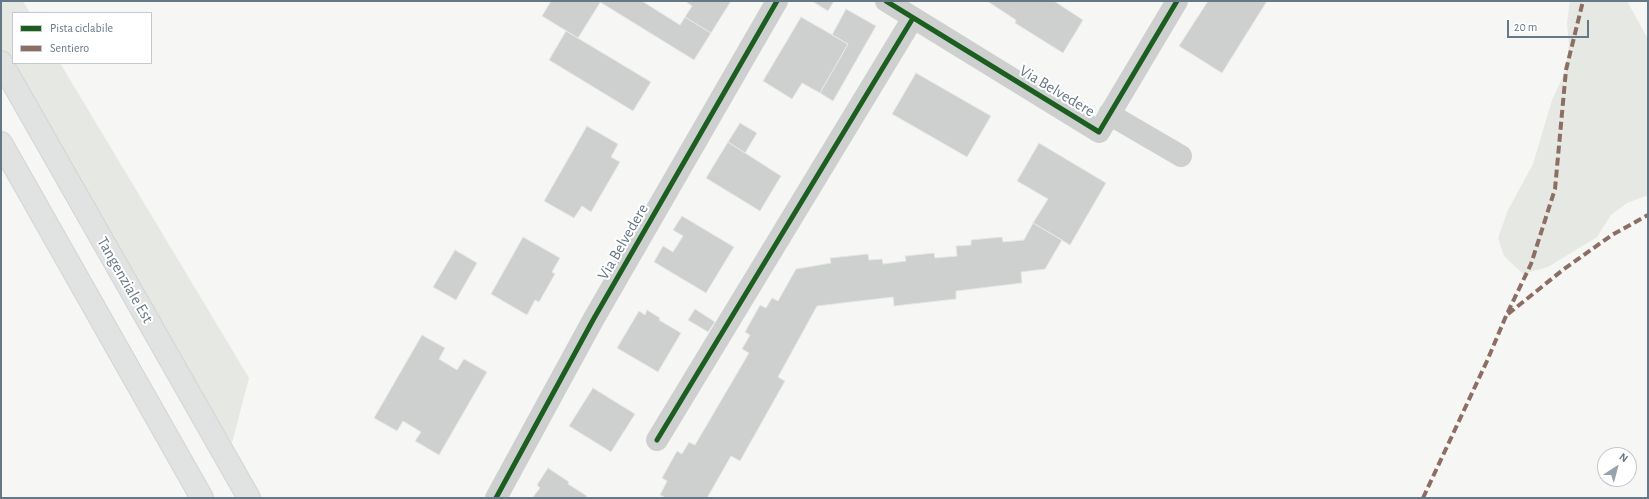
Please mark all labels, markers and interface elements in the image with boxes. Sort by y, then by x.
legend [12,12,152,64]
scale bar [1509,12,1591,38]
text: 20 m [1514,21,1537,33]
text: Pista ciclabile [50,22,113,34]
text: Sentiero [50,42,89,54]
street label: Via Belvedere [1016,61,1098,121]
street label: Via Belvedere [593,200,653,284]
street label: Tangenziale Est [93,234,157,326]
north arrow [1597,447,1637,487]
text: N [1617,451,1630,464]

